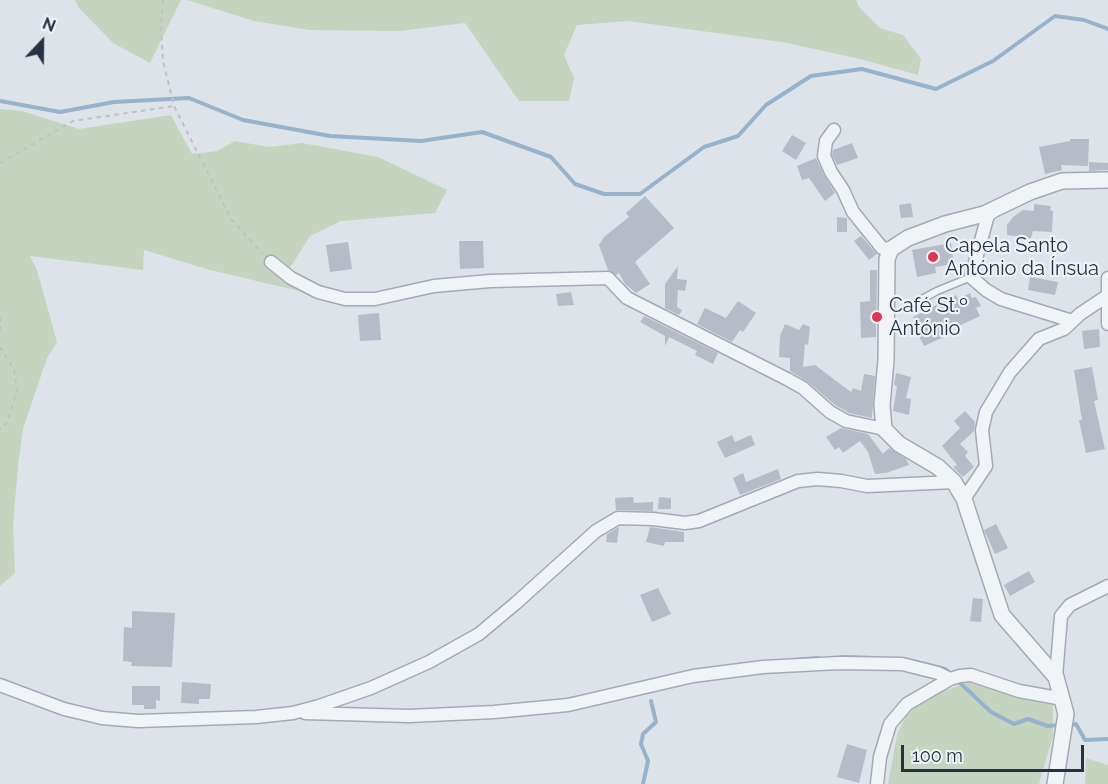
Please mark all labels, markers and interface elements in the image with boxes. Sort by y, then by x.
north arrow [12,12,72,72]
text: N [40,14,58,36]
place label: Capela Santo António da Ínsua [945,234,1099,281]
marker: Capela Santo António da Ínsua [926,250,940,264]
place label: Café St.º António [889,294,968,341]
marker: Café St.º António [870,310,884,324]
scale bar [904,733,1087,771]
text: 100 m [912,745,963,766]

